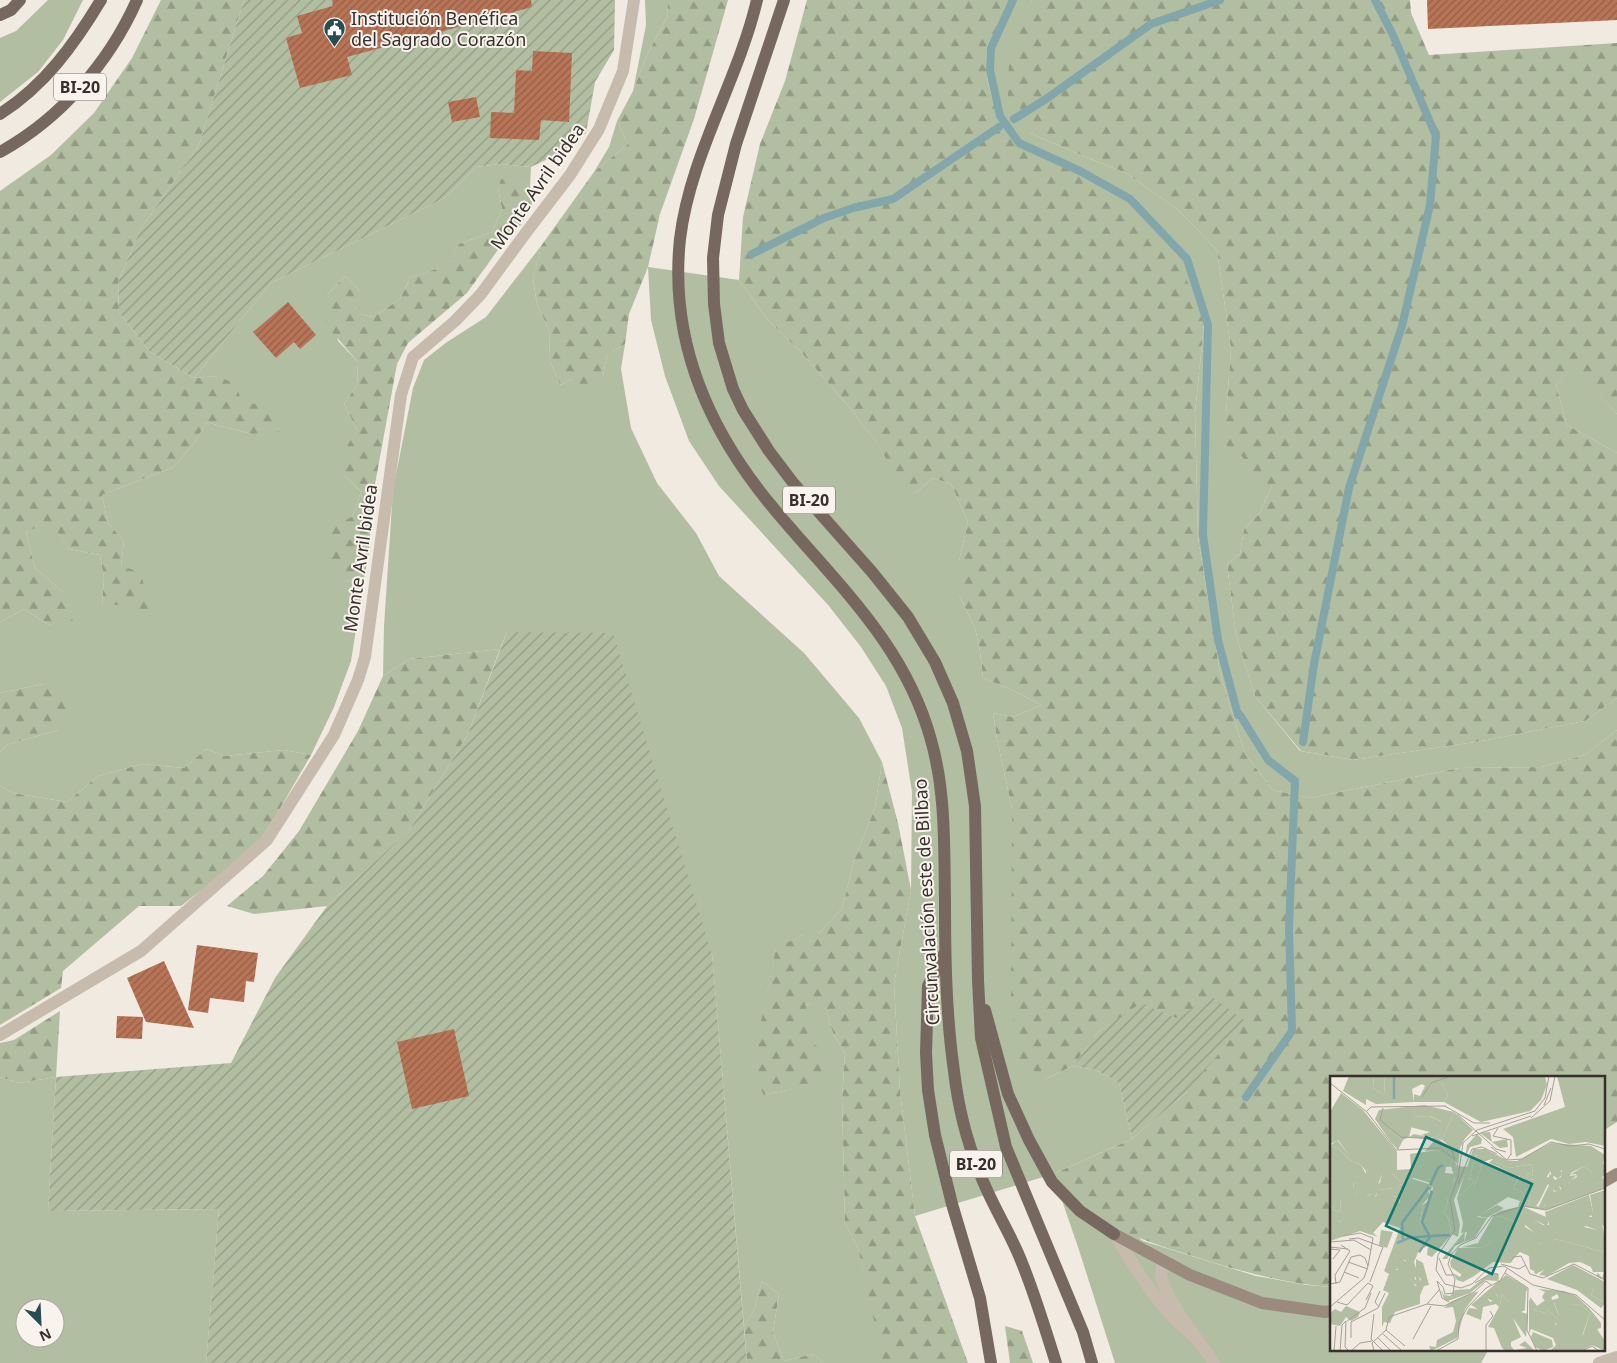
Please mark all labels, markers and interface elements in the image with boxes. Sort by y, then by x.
place label: Institución Benéfica del Sagrado Corazón [351,6,526,51]
public building icon: Institución Benéfica del Sagrado Corazón [323,16,347,47]
road number: BI-20 [54,74,106,100]
street label: Monte Avril bidea [485,118,589,254]
street label: Monte Avril bidea [338,483,382,633]
road number: BI-20 [783,486,835,514]
street label: Circunvalación este de Bilbao [908,778,944,1026]
inset map [1330,1076,1604,1350]
road number: BI-20 [950,1150,1002,1178]
north arrow [15,1298,65,1348]
text: N [36,1324,55,1346]

